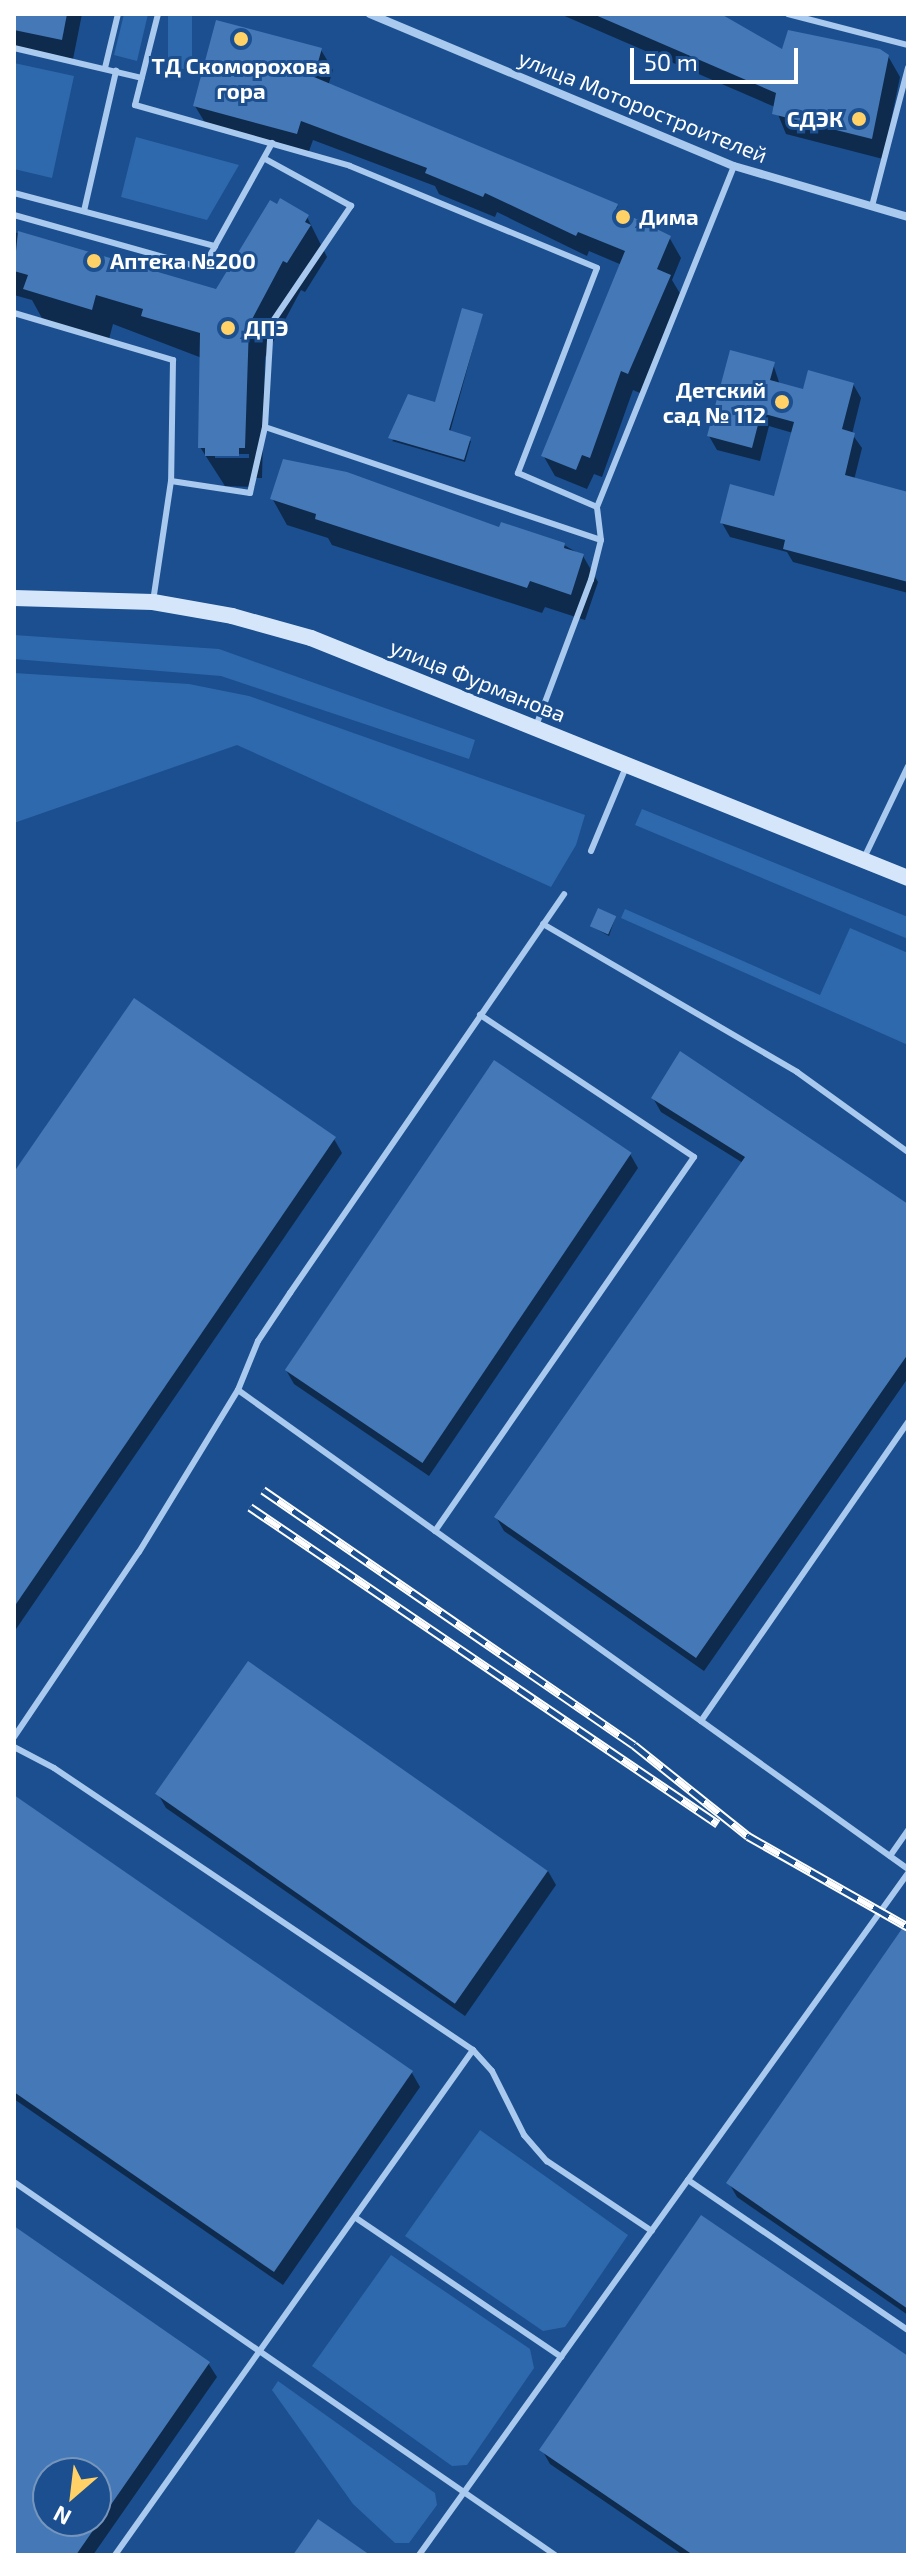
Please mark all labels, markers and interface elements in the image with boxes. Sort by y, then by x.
marker: ТД Скоморохова гора [232,30,250,48]
scale bar [634,32,802,82]
street label: улица Моторостроителей [515,44,771,168]
text: 50 m [644,47,698,76]
place label: ТД Скоморохова гора [151,52,331,104]
place label: СДЭК [787,106,843,132]
marker: СДЭК [850,110,868,128]
place label: Дима [639,204,699,230]
marker: Дима [614,208,632,226]
place label: Аптека №200 [110,248,256,274]
marker: Аптека №200 [85,252,103,270]
place label: ДПЭ [244,315,289,341]
marker: ДПЭ [219,319,237,337]
place label: Детский сад № 112 [663,376,766,428]
marker: Детский сад № 112 [773,393,791,411]
street label: улица Фурманова [386,633,570,727]
north arrow [32,2457,112,2537]
text: N [49,2501,75,2532]

